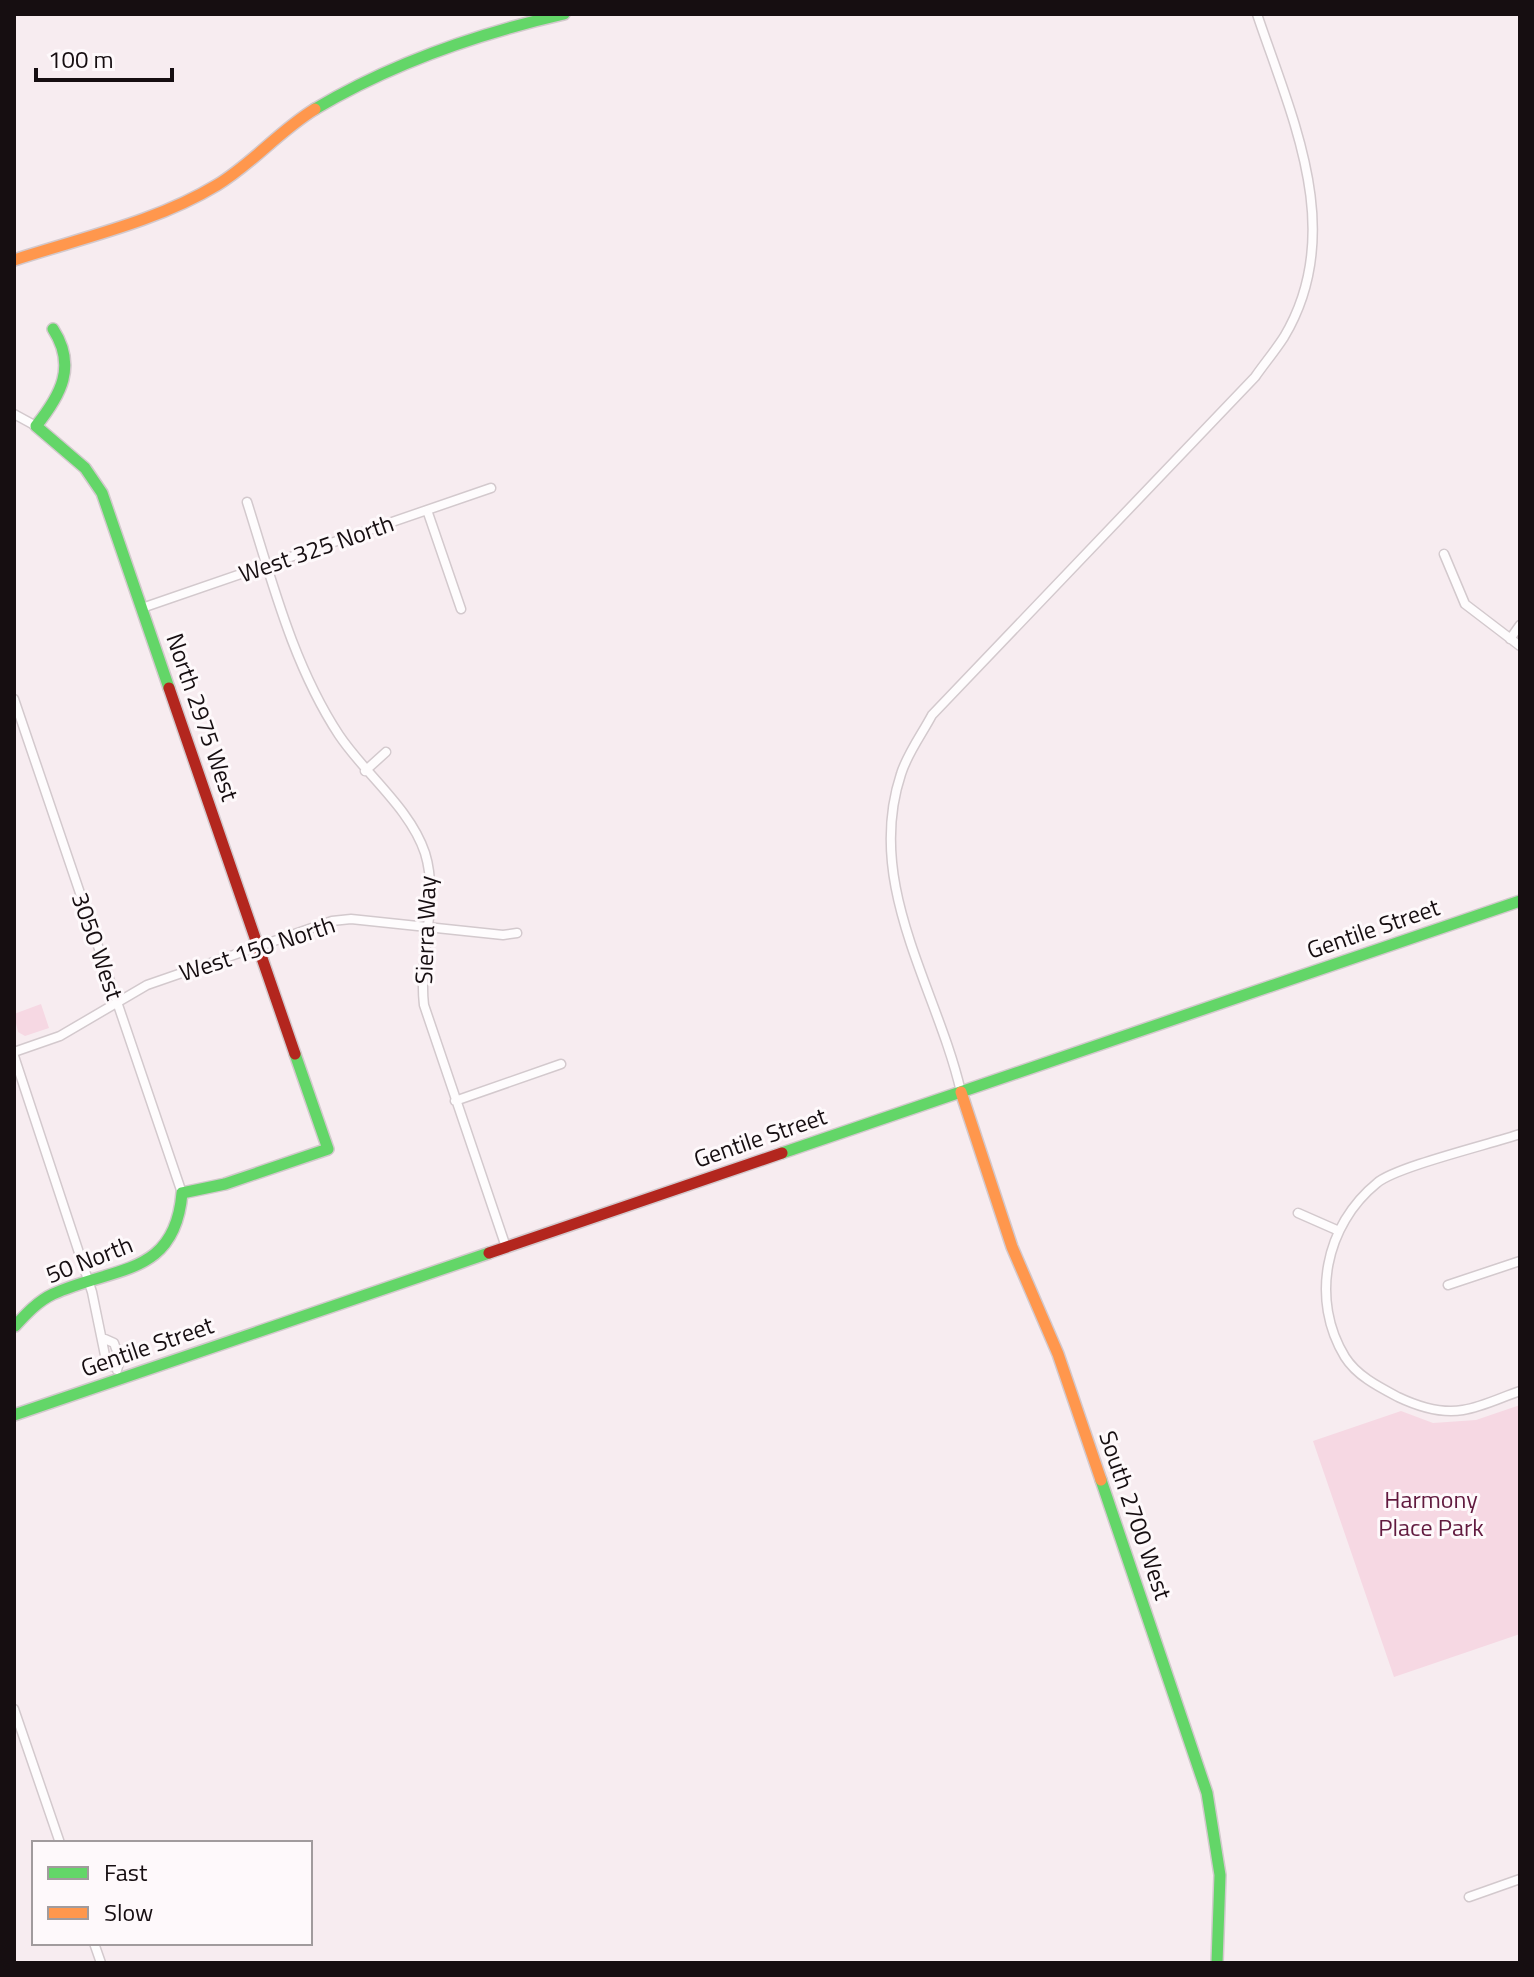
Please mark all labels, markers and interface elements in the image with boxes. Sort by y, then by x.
scale bar [36,32,172,82]
text: 100 m [48,41,114,77]
street label: West 325 North [234,505,398,591]
street label: North 2975 West [157,628,249,806]
street label: Sierra Way [405,875,445,985]
street label: 3050 West [63,887,133,1005]
street label: Gentile Street [1302,888,1445,968]
street label: West 150 North [175,906,339,990]
street label: Gentile Street [689,1097,832,1177]
street label: 50 North [40,1226,138,1292]
street label: Gentile Street [76,1306,219,1386]
street label: South 2700 West [1090,1426,1182,1605]
park label: Harmony Place Park [1378,1481,1484,1545]
legend [32,1841,312,1945]
text: Fast [104,1854,148,1890]
text: Slow [104,1894,153,1930]

